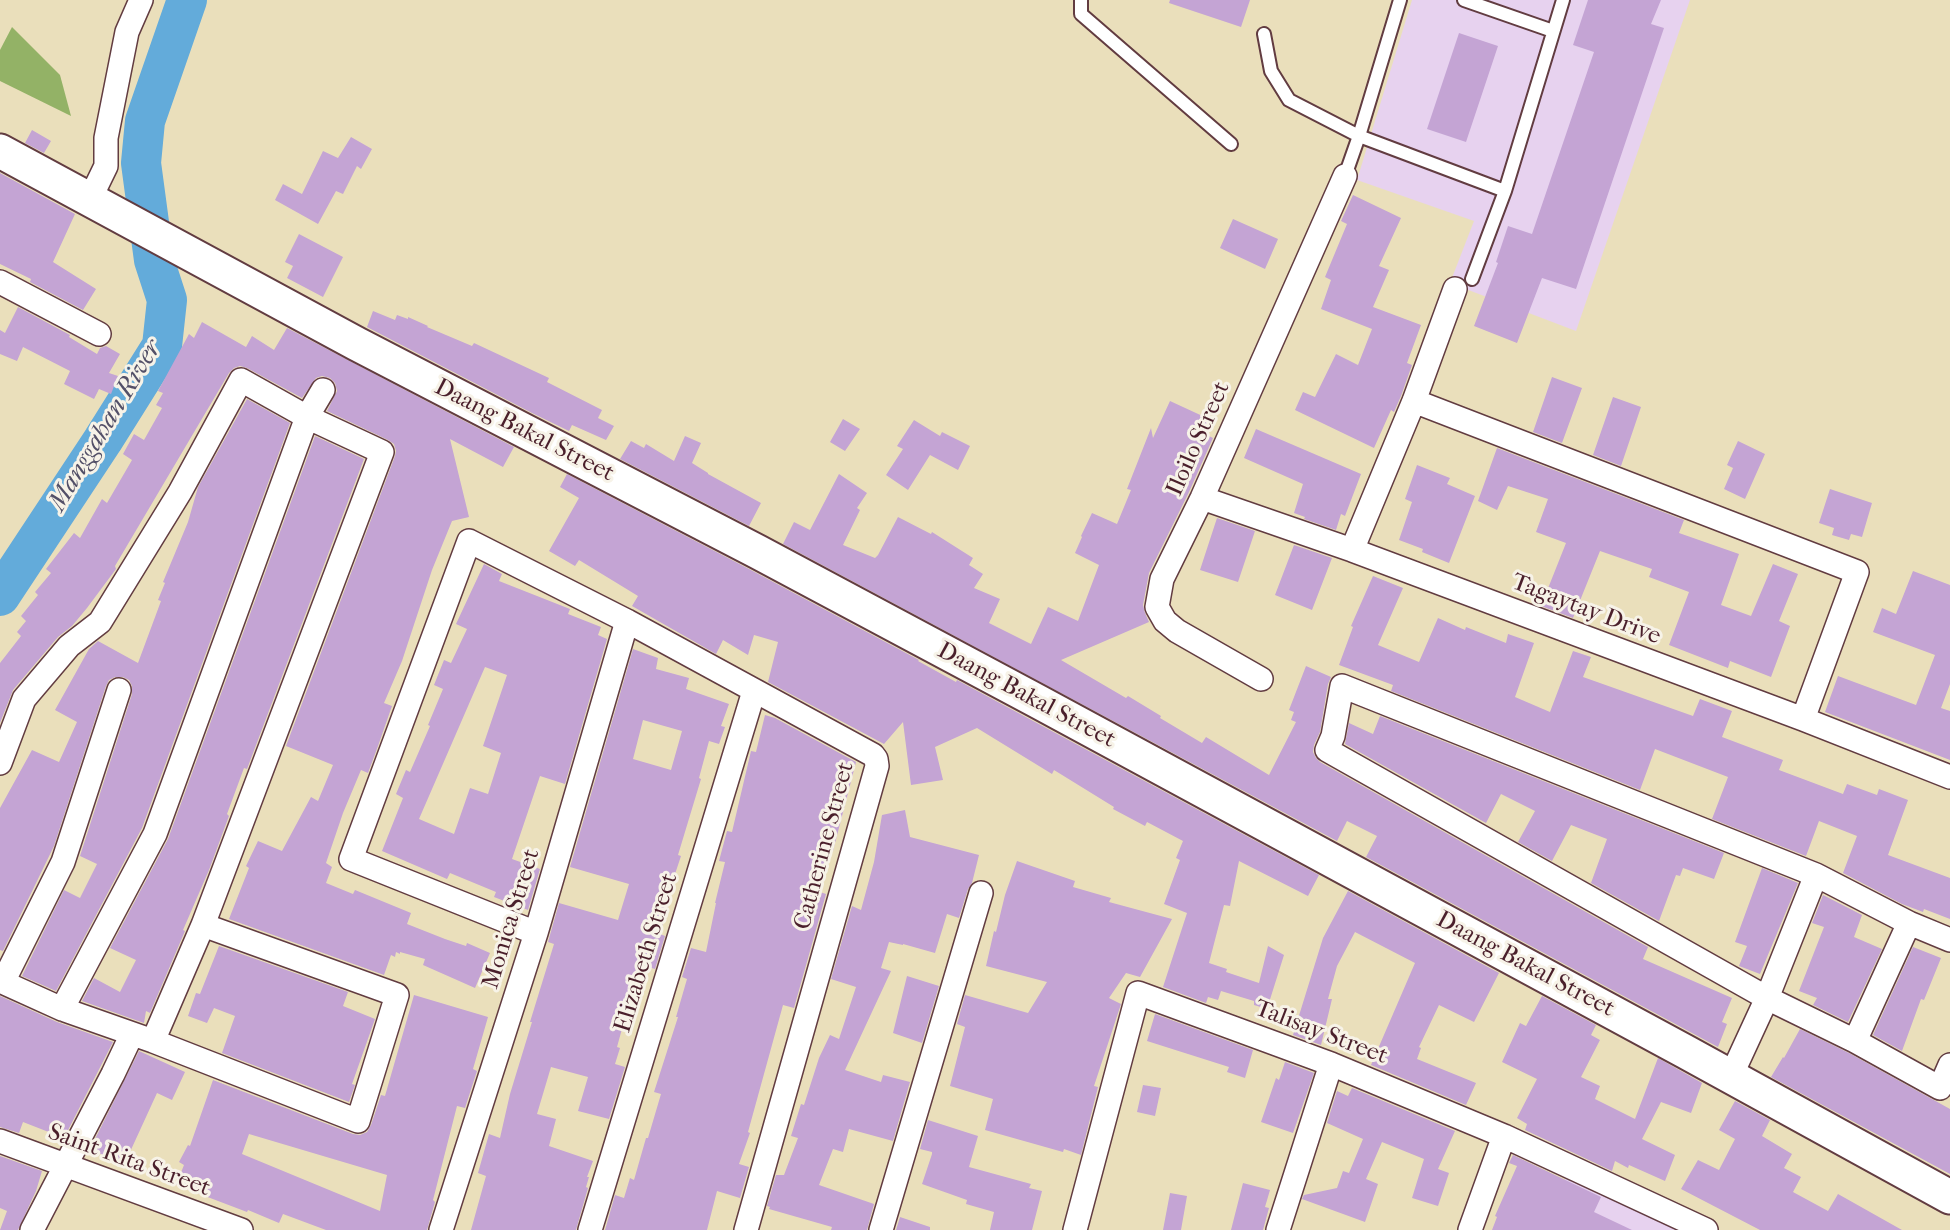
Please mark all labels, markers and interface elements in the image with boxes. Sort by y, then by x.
water label: Manggahan River [43,335,169,517]
street label: Daang Bakal Street [429,373,619,489]
street label: Iloilo Street [1161,377,1237,501]
street label: Tagaytay Drive [1507,568,1665,652]
street label: Daang Bakal Street [932,637,1120,755]
street label: Catherine Street [789,759,861,933]
street label: Monica Street [477,846,547,992]
street label: Elizabeth Street [609,870,685,1036]
street label: Daang Bakal Street [1431,906,1619,1024]
street label: Talisay Street [1251,995,1391,1071]
street label: Saint Rita Street [44,1118,214,1204]

